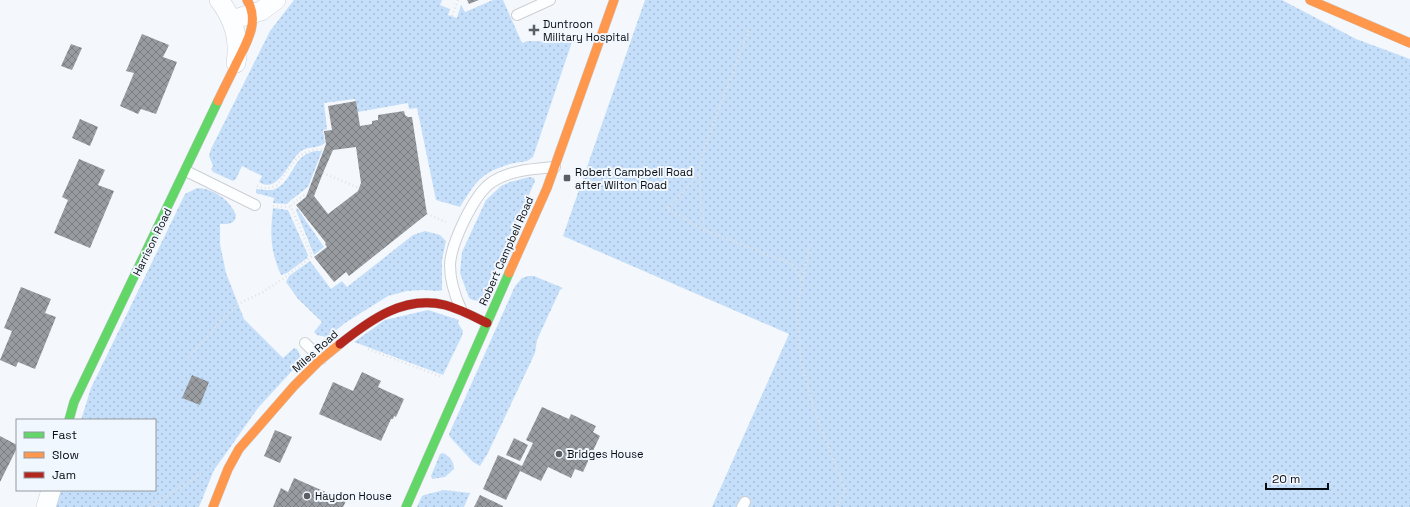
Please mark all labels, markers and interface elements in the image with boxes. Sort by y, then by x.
place label: Duntroon Military Hospital [543,17,629,44]
marker: Duntroon Military Hospital [528,24,540,36]
place label: Robert Campbell Road after Wilton Road [575,165,693,192]
marker: Robert Campbell Road after Wilton Road [562,173,572,183]
street label: Robert Campbell Road [476,194,536,308]
street label: Harrison Road [130,206,174,278]
street label: Miles Road [289,327,341,375]
legend [16,419,156,491]
text: Fast [52,427,77,443]
text: Slow [52,447,79,463]
place label: Bridges House [567,447,643,461]
marker: Bridges House [554,449,564,459]
scale bar [1266,465,1328,491]
text: Jam [52,467,76,483]
text: 20 m [1272,471,1300,487]
place label: Haydon House [315,489,392,503]
marker: Haydon House [302,491,312,501]

